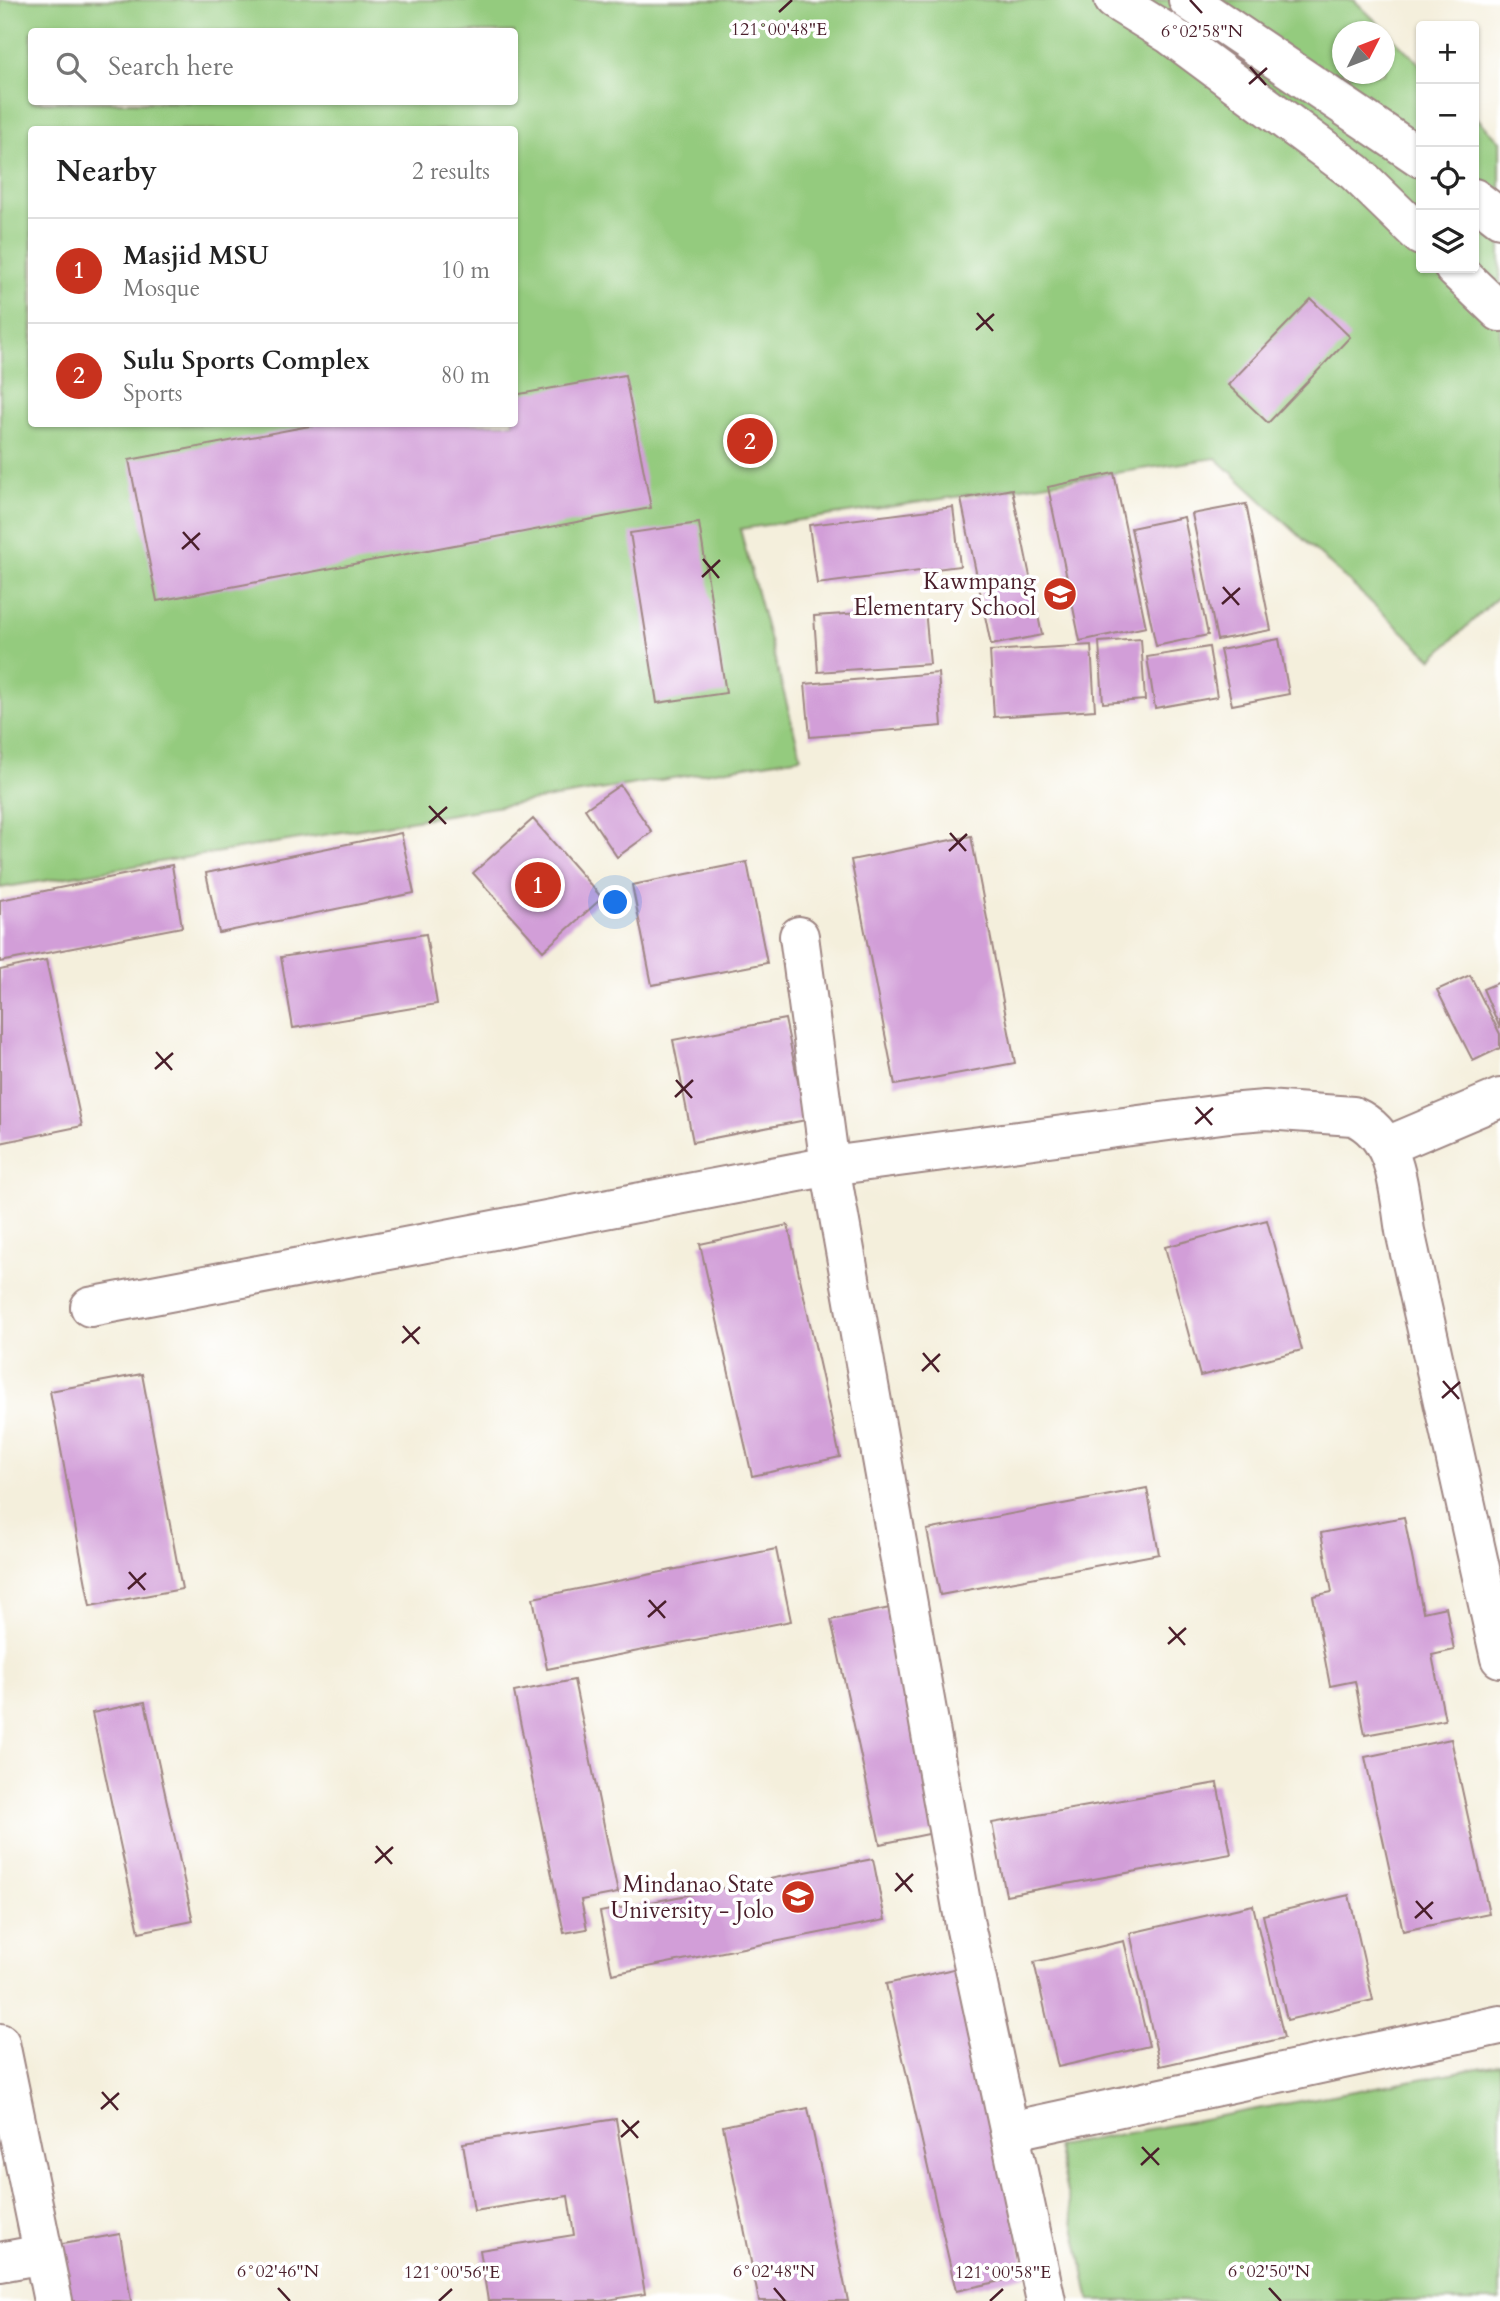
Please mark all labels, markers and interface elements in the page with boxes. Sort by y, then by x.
text: 121°00'48"E [731,17,827,42]
text: 6°02'58"N [1161,19,1244,44]
north arrow [1332,21,1395,84]
map controls [1416,21,1479,273]
button: + [1416,21,1479,84]
search box [28,28,518,105]
icon: search [52,48,90,86]
text: Search here [108,49,234,84]
button: − [1416,84,1479,147]
button: locate [1416,147,1479,210]
text: Nearby [56,151,157,192]
text: 2 results [412,156,490,187]
button: layers [1416,210,1479,273]
text: Masjid MSU [123,238,269,273]
text: 1 [73,255,85,286]
text: 10 m [441,255,490,286]
text: Mosque [123,273,200,304]
text: Sulu Sports Complex [123,343,370,378]
text: 2 [73,360,85,391]
text: 80 m [441,360,490,391]
text: Sports [123,378,183,409]
pin: 2 [727,415,773,467]
place label: Kawmpang Elementary School [853,566,1036,623]
school or university icon: Kawmpang Elementary School [1041,575,1079,613]
pin: 1 [515,859,561,911]
your location [598,885,632,919]
place label: Mindanao State University - Jolo [611,1869,774,1926]
school or university icon: Mindanao State University - Jolo [779,1878,817,1916]
text: 6°02'46"N [237,2259,320,2284]
text: 6°02'48"N [733,2259,816,2284]
text: 6°02'50"N [1228,2259,1311,2284]
text: 121°00'56"E [404,2260,500,2285]
text: 121°00'58"E [955,2260,1051,2285]

